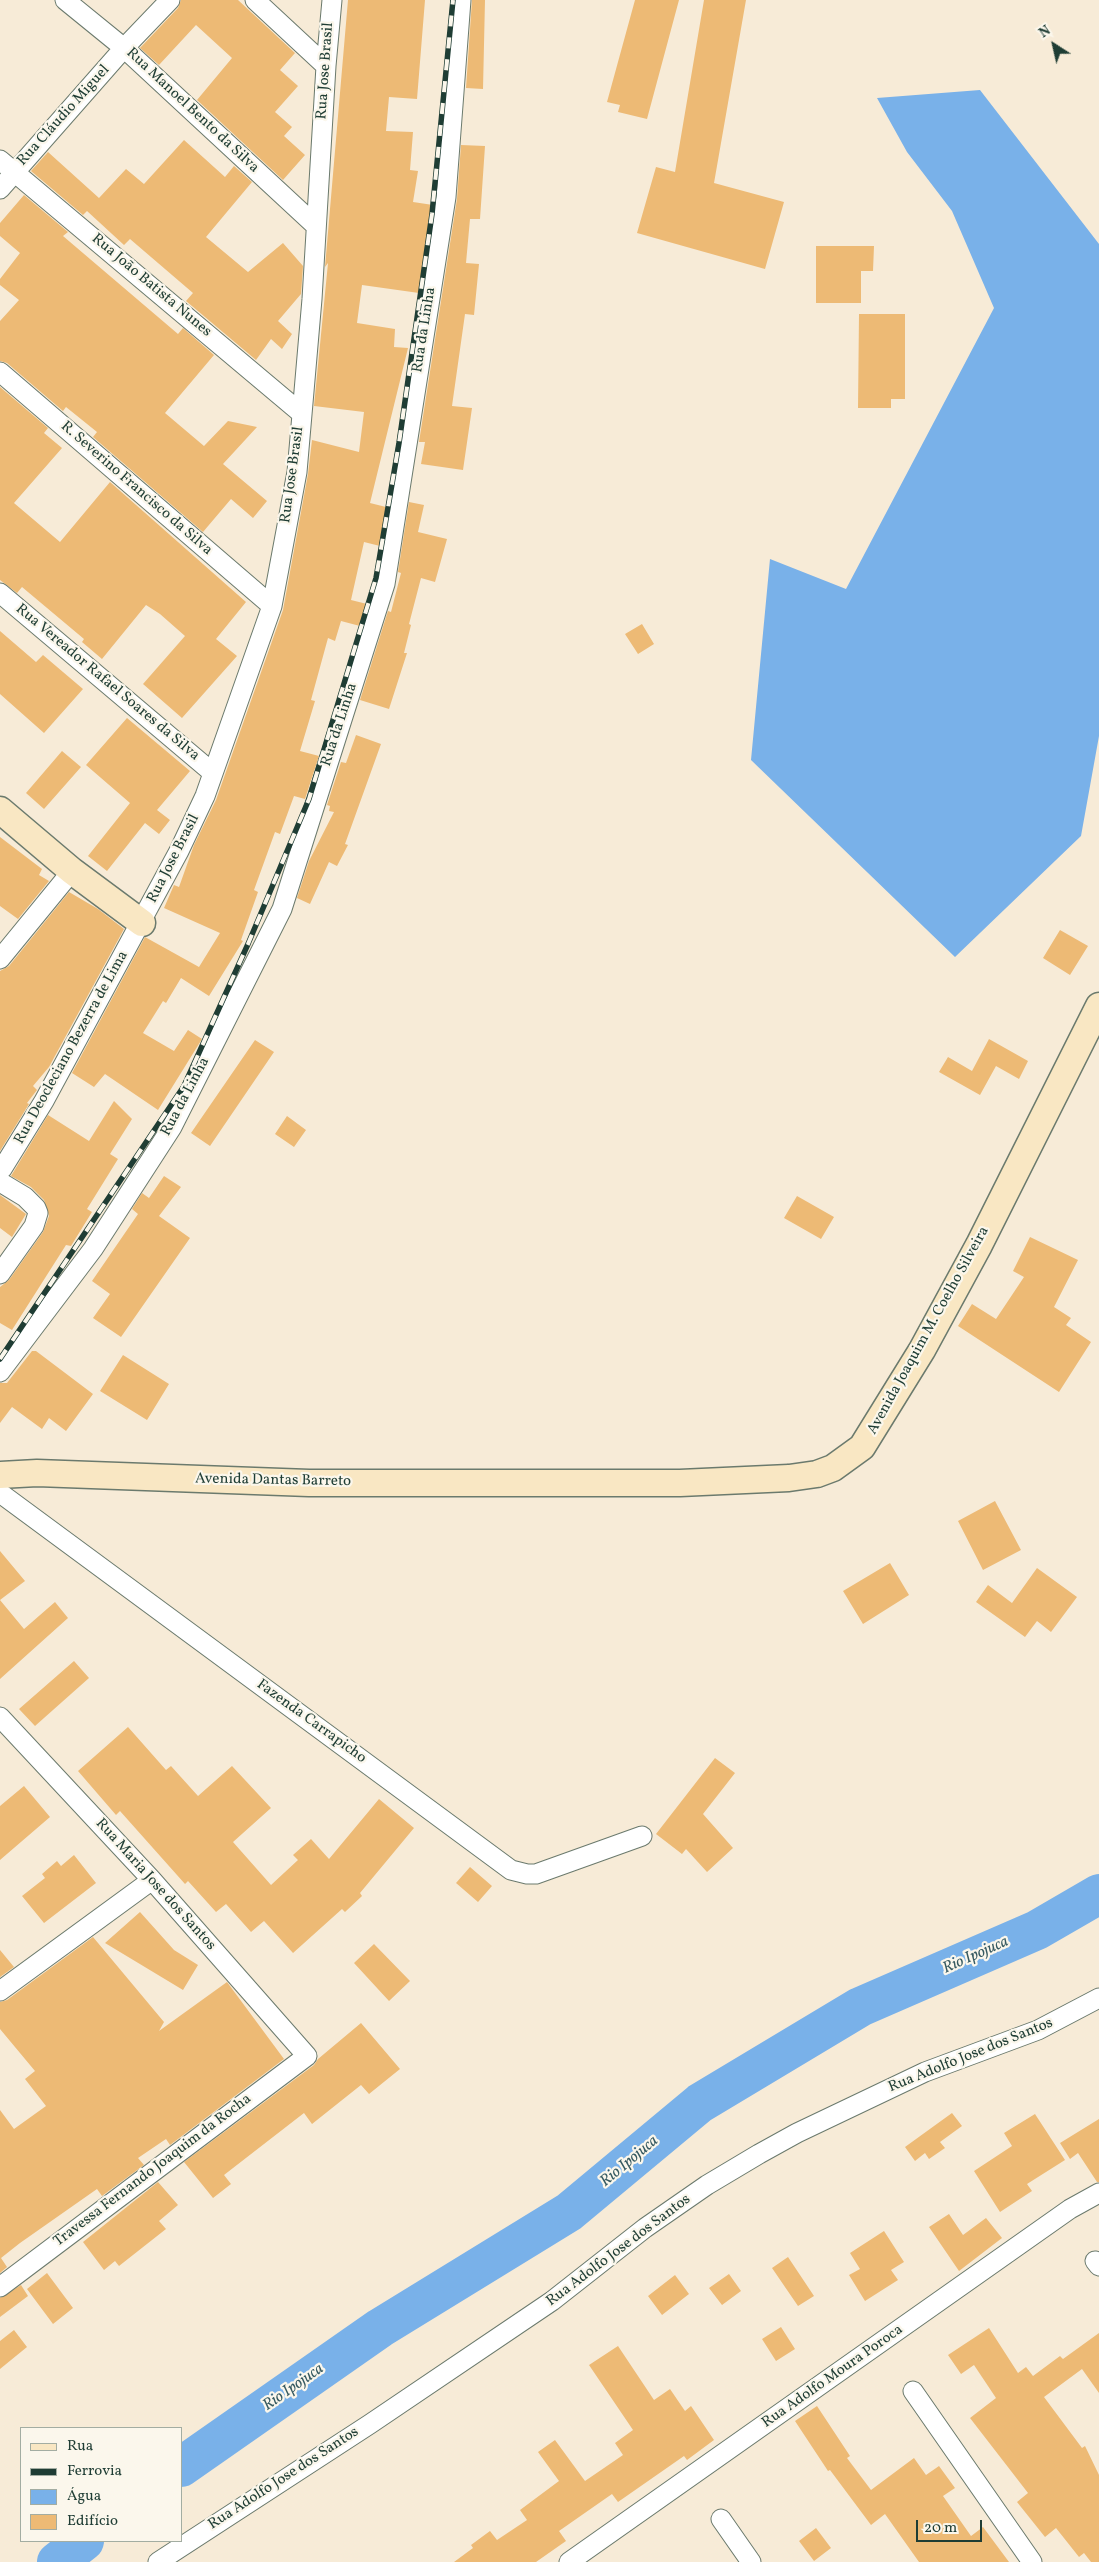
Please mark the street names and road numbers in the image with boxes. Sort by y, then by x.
street label: Rua Jose Brasil [314,22,338,120]
street label: Rua Manoel Bento da Silva [122,45,262,177]
street label: Rua Cláudio Miguel [14,62,114,170]
street label: Rua João Batista Nunes [87,231,215,341]
street label: Rua da Linha [409,286,441,374]
street label: R. Severino Francisco da Silva [56,418,216,560]
street label: Rua Jose Brasil [277,426,309,524]
street label: Rua Vereador Rafael Soares da Silva [11,601,203,765]
street label: Rua da Linha [318,681,362,769]
street label: Rua Jose Brasil [144,812,204,906]
street label: Rua Deocleciano Bezerra de Lima [11,948,133,1148]
street label: Rua da Linha [158,1055,214,1139]
street label: Avenida Joaquim M. Coelho Silveira [864,1224,994,1438]
street label: Avenida Dantas Barreto [195,1471,351,1491]
street label: Fazenda Carrapicho [253,1676,369,1768]
street label: Rua Maria Jose dos Santos [91,1815,219,1955]
street label: Rua Adolfo Jose dos Santos [886,2015,1056,2097]
street label: Travessa Fernando Joaquim da Rocha [51,2091,255,2251]
street label: Rua Adolfo Jose dos Santos [543,2191,695,2311]
street label: Rua Adolfo Moura Poroca [759,2321,907,2433]
street label: Rua Adolfo Jose dos Santos [205,2424,363,2534]

